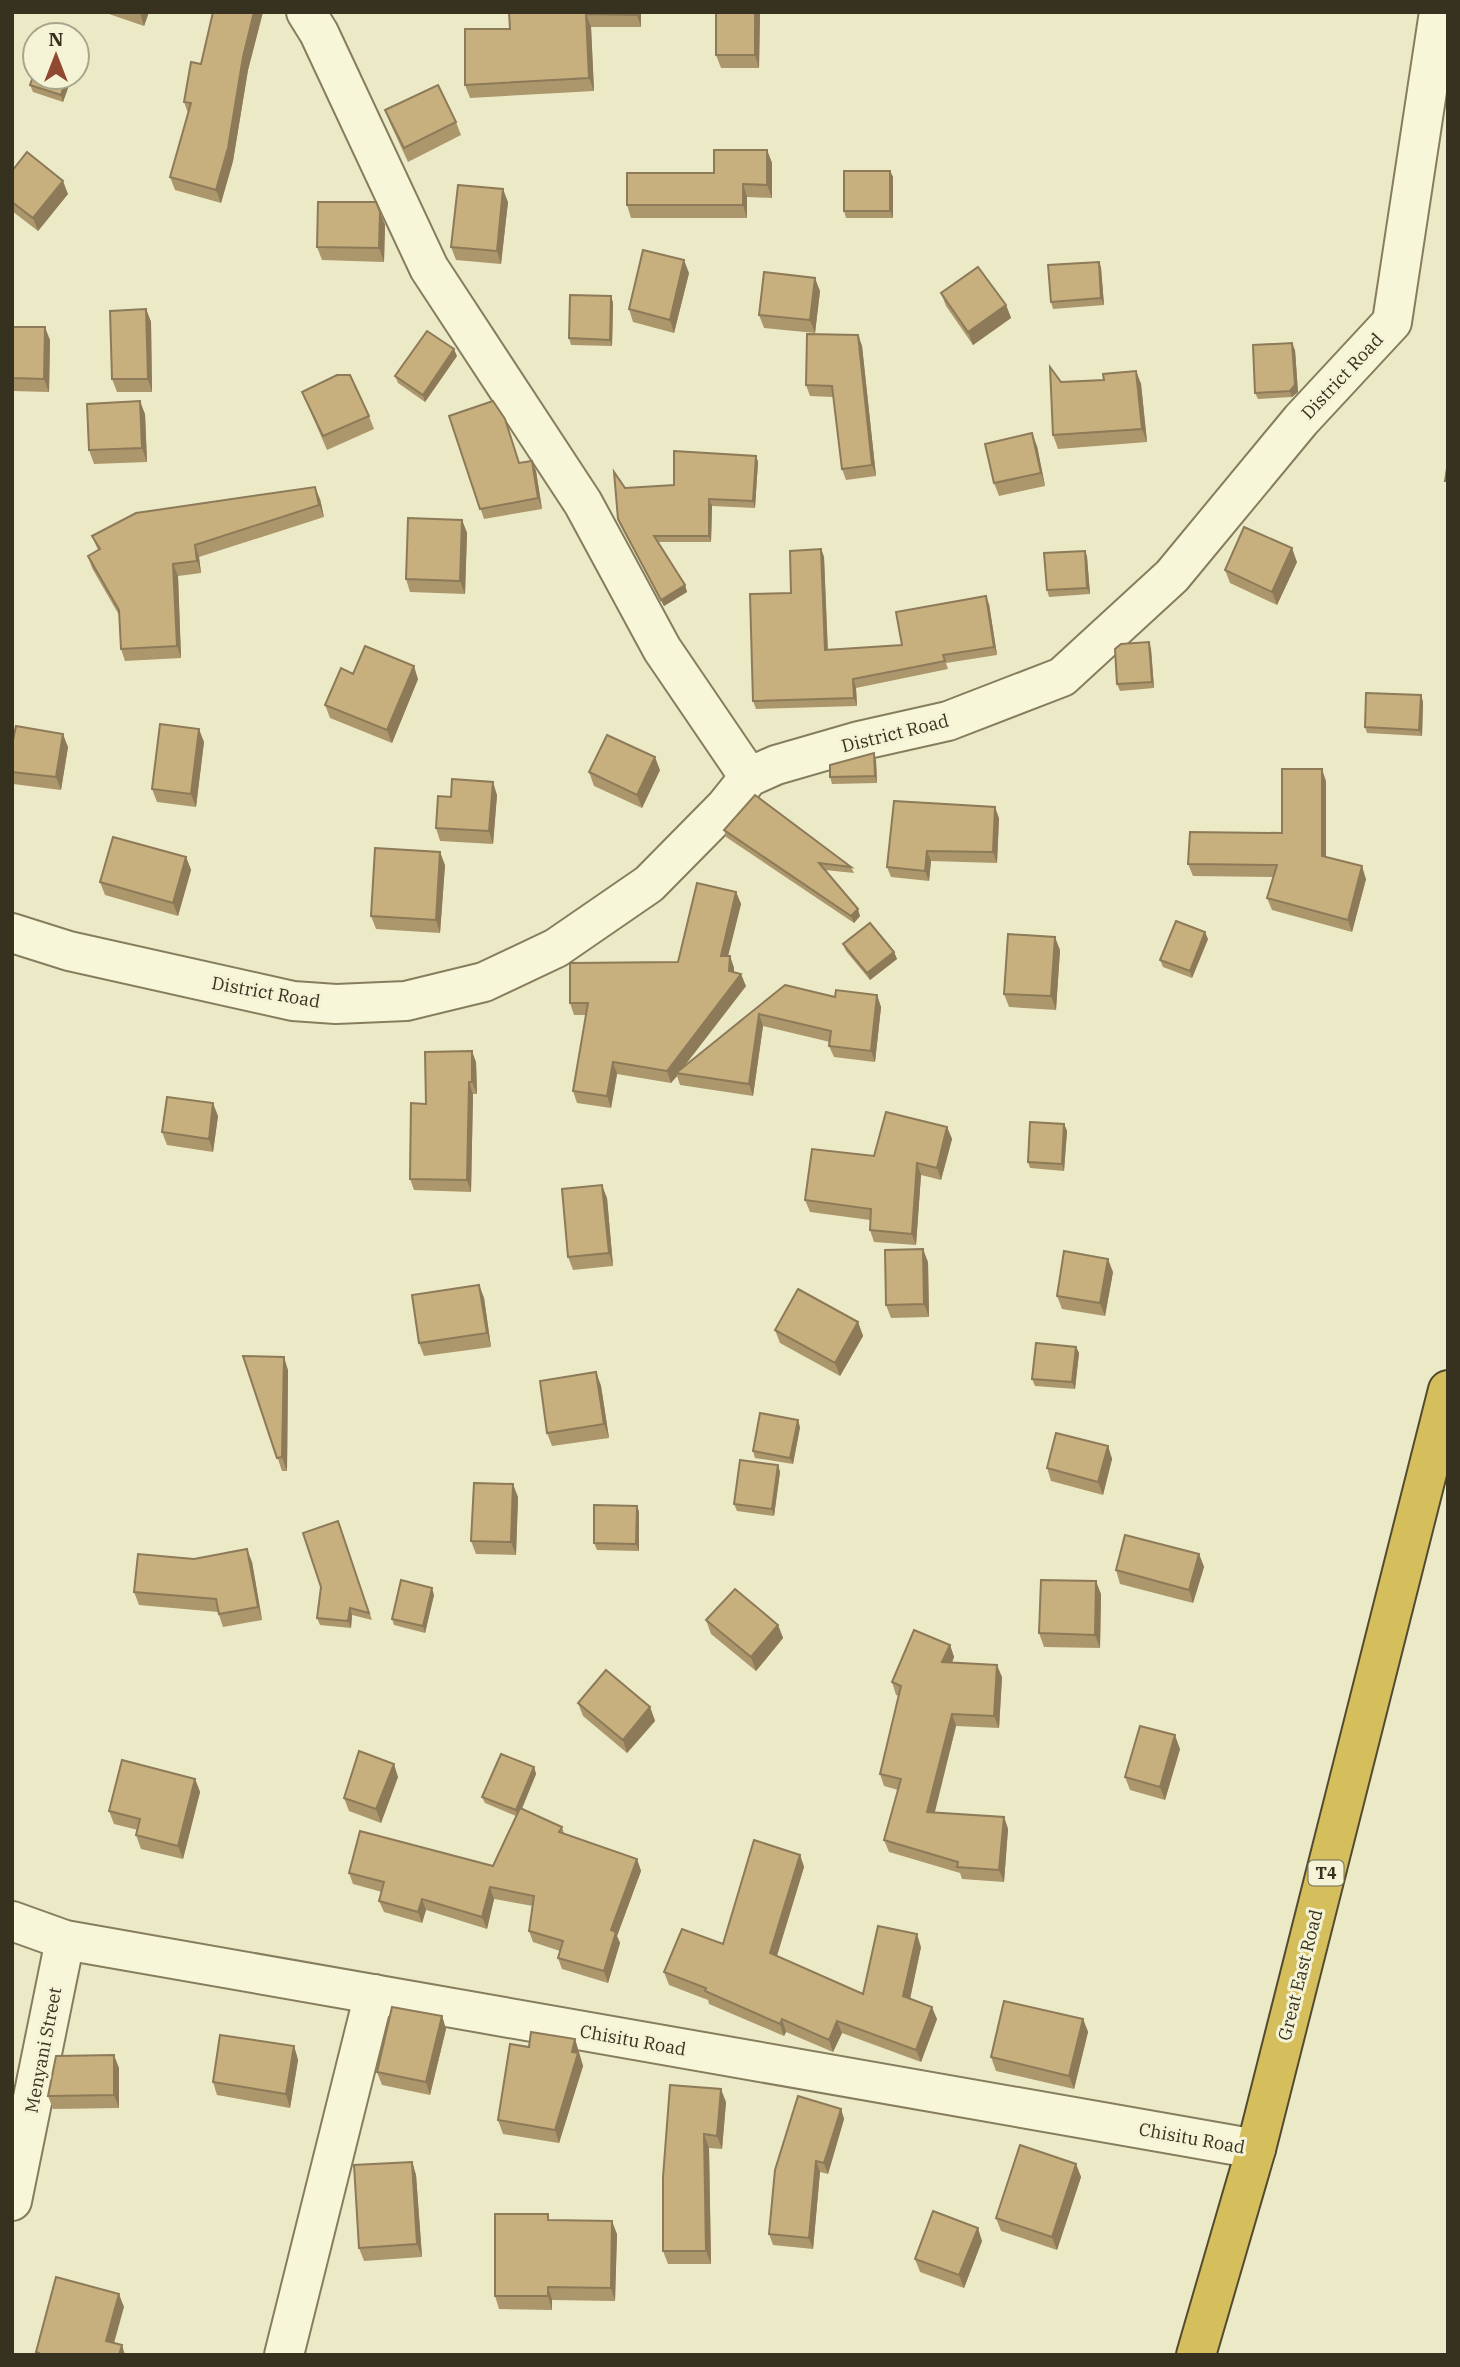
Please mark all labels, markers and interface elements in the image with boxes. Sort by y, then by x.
north arrow [21,21,91,91]
text: N [48,27,64,51]
street label: District Road [1296,328,1388,424]
street label: District Road [839,709,951,757]
street label: District Road [210,971,322,1013]
road number: T4 [1308,1860,1344,1885]
street label: Great East Road [1273,1907,1327,2043]
street label: Menyani Street [20,1985,66,2115]
street label: Chisitu Road [578,2019,688,2061]
street label: Chisitu Road [1137,2117,1247,2159]

